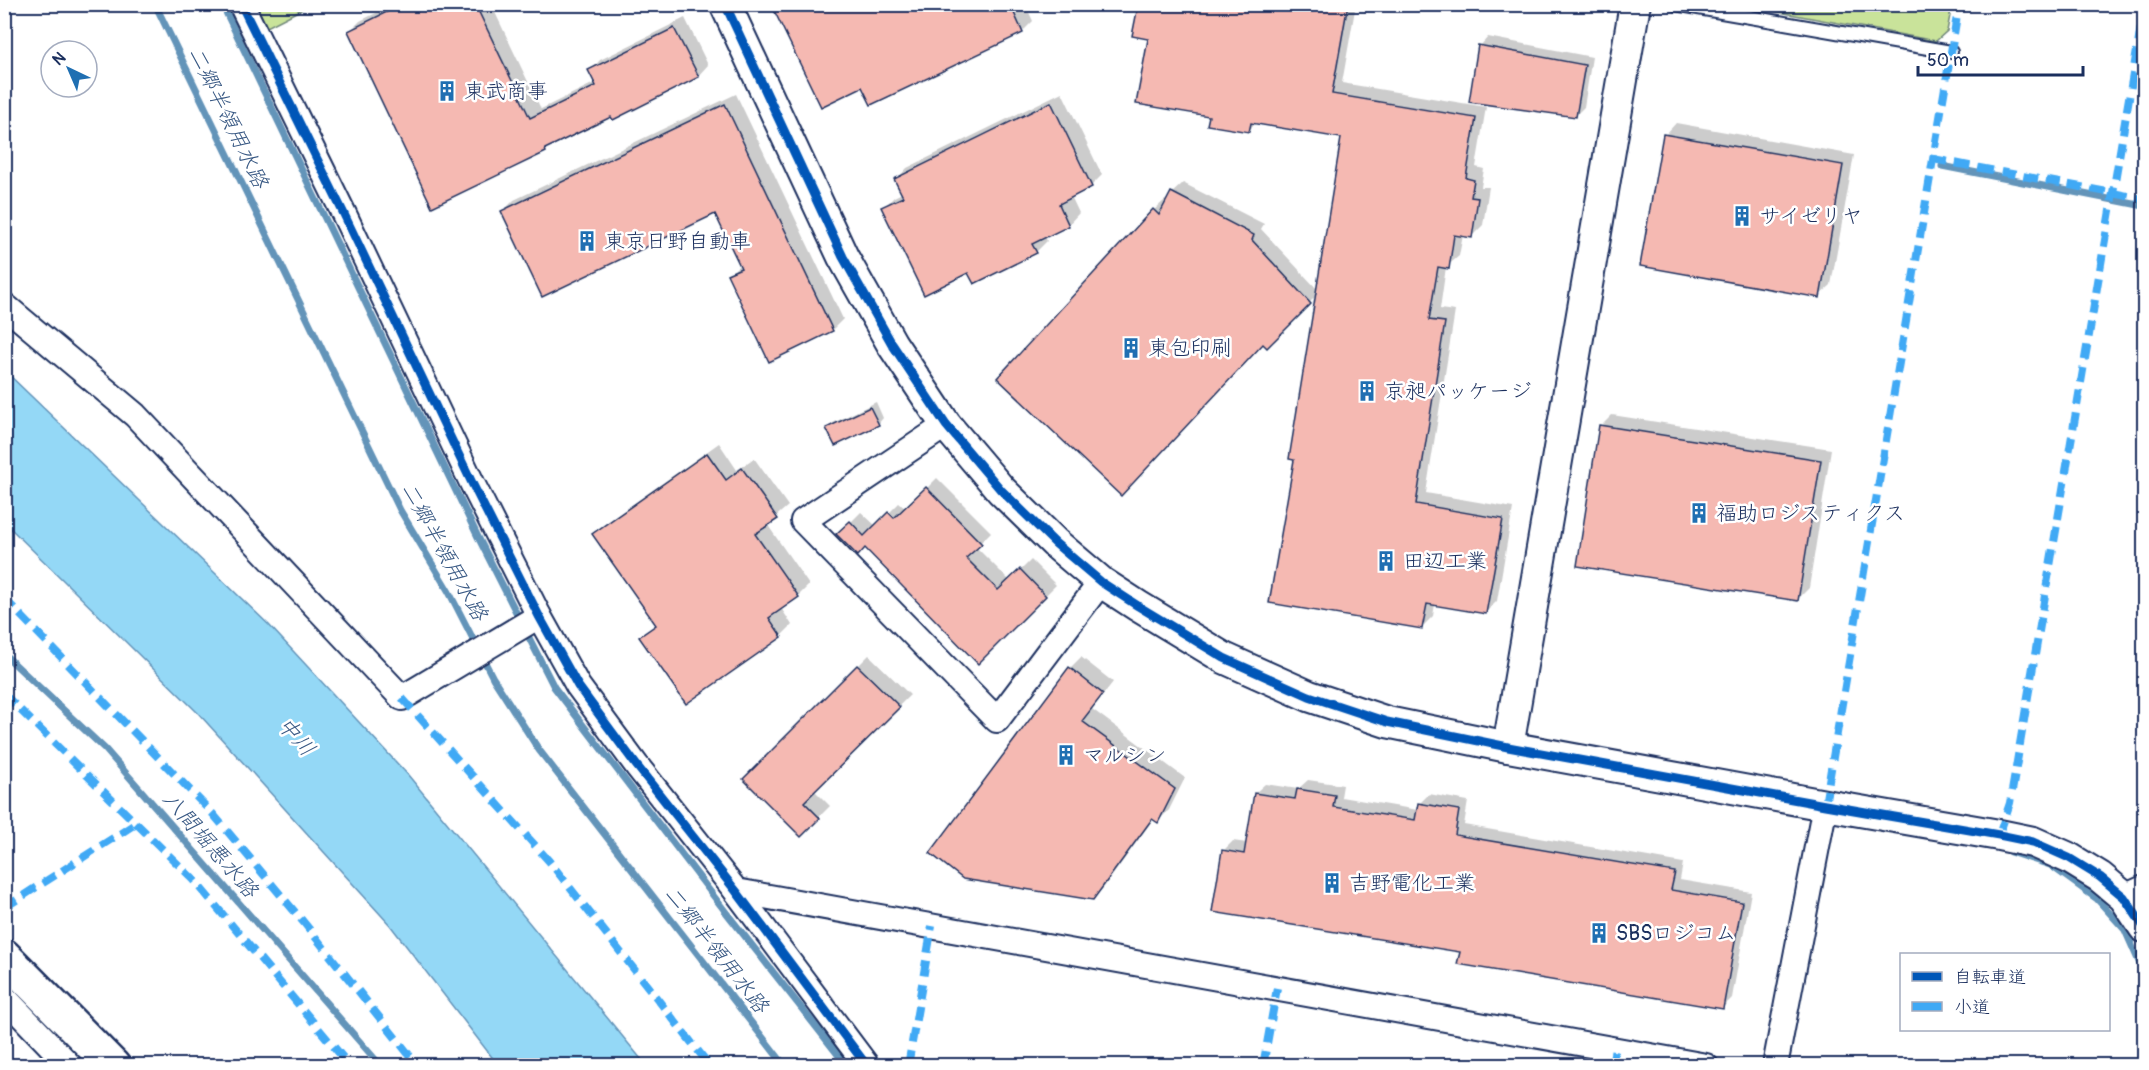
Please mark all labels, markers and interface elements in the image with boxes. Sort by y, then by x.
north arrow [39,39,99,99]
scale bar [1918,39,2083,77]
water label: 二郷半領用水路 [182,42,275,195]
text: N [48,48,70,70]
text: 50 m [1927,49,1969,72]
place label: 東武商事 [464,78,548,105]
building icon: 東武商事 [435,79,459,103]
place label: サイゼリヤ [1759,203,1863,230]
building icon: サイゼリヤ [1730,204,1754,228]
place label: 東京日野自動車 [604,228,751,255]
building icon: 東京日野自動車 [575,229,599,253]
place label: 東包印刷 [1148,335,1232,362]
building icon: 東包印刷 [1119,336,1143,360]
place label: 京昶パッケージ [1384,378,1531,405]
building icon: 京昶パッケージ [1355,379,1379,403]
water label: 二郷半領用水路 [395,477,495,627]
place label: 福助ロジスティクス [1716,500,1905,527]
building icon: 福助ロジスティクス [1687,501,1711,525]
place label: 田辺工業 [1403,548,1487,575]
building icon: 田辺工業 [1374,549,1398,573]
water label: 中川 [271,711,321,762]
place label: マルシン [1083,742,1167,769]
building icon: マルシン [1054,743,1078,767]
water label: 八間堀悪水路 [156,786,265,905]
place label: 吉野電化工業 [1349,870,1475,897]
building icon: 吉野電化工業 [1320,871,1344,895]
water label: 二郷半領用水路 [658,880,776,1020]
place label: SBSロジコム [1616,920,1736,947]
building icon: SBSロジコム [1587,921,1611,945]
legend [1900,953,2110,1031]
text: 自転車道 [1954,966,2026,989]
text: 小道 [1954,996,1990,1019]

